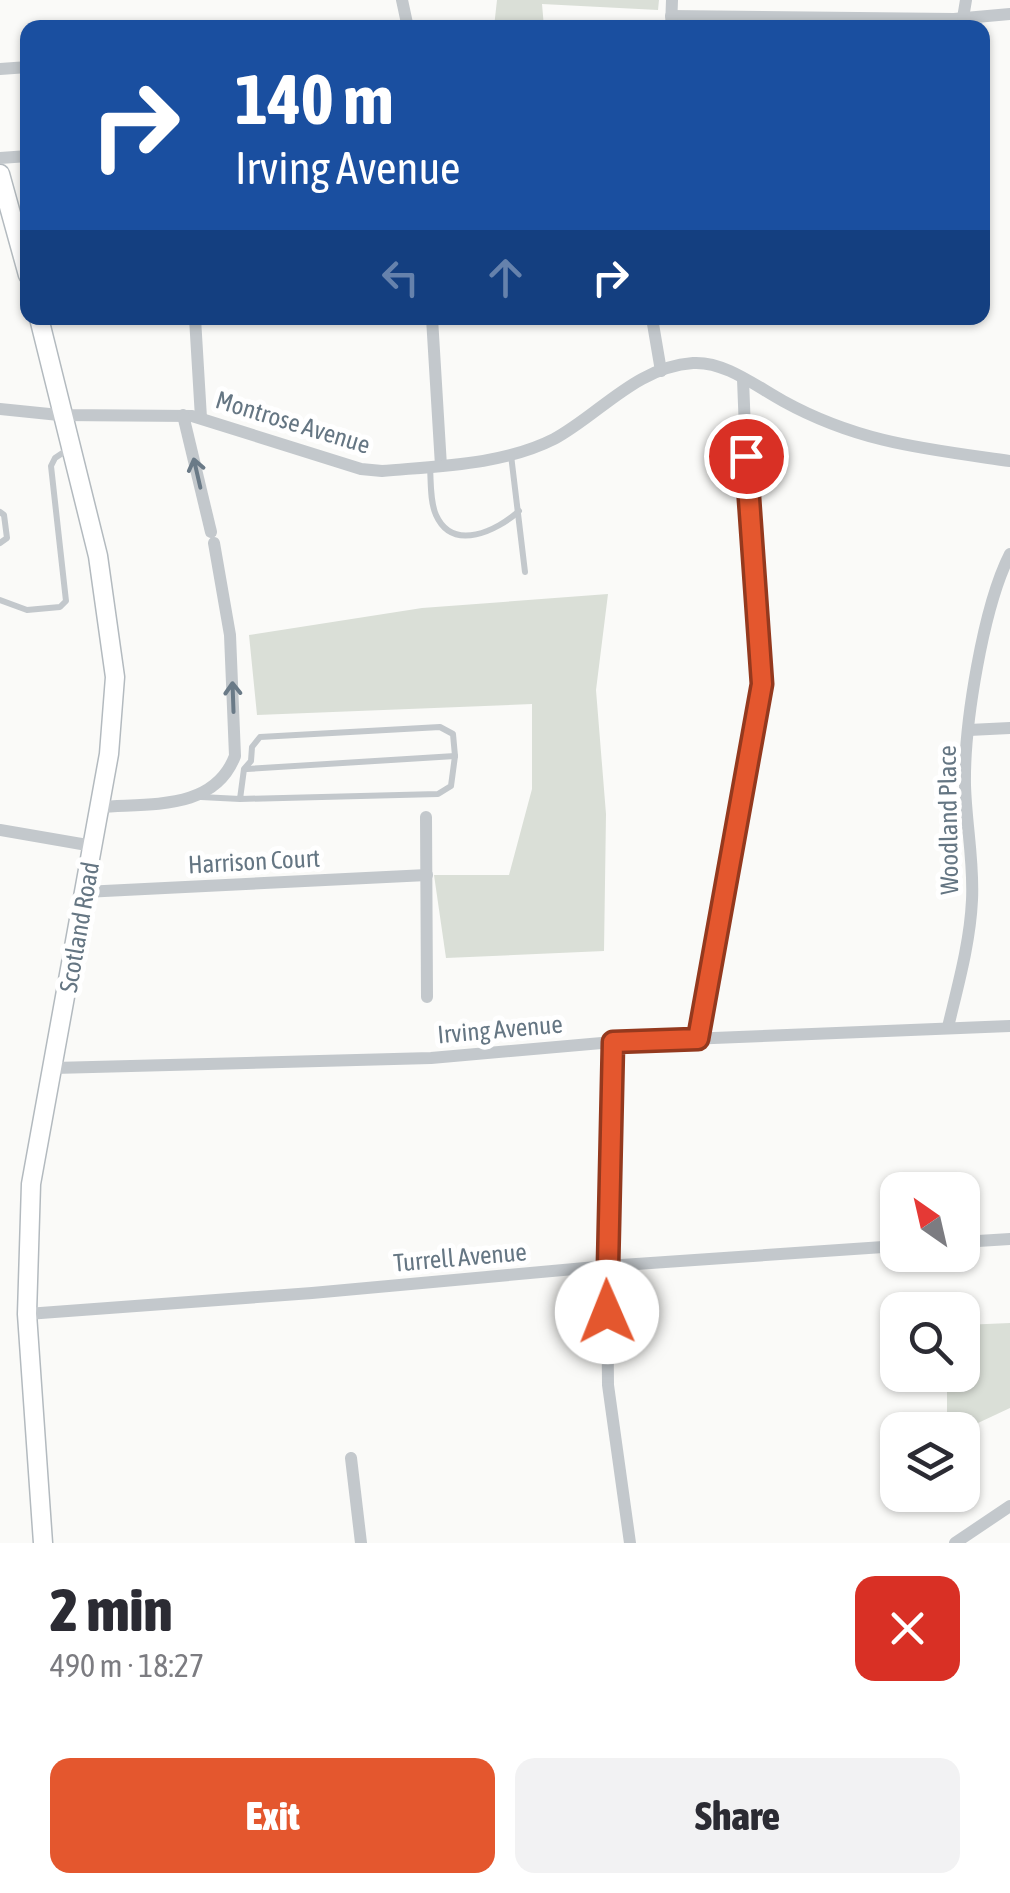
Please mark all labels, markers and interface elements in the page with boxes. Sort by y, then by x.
text: 140 m [235,59,394,139]
icon: right [70,60,200,190]
text: Irving Avenue [235,142,461,194]
icon: left [373,250,428,305]
icon: ahead [478,250,533,305]
icon: right [583,250,638,305]
street label: Montrose Avenue [213,385,373,459]
pin [704,414,789,499]
icon: arrive [719,429,774,484]
one-way arrow [187,458,205,490]
one-way arrow [223,682,242,714]
street label: Woodland Place [933,745,963,895]
street label: Harrison Court [187,844,321,878]
street label: Scotland Road [54,860,104,994]
street label: Irving Avenue [436,1010,564,1048]
north arrow [880,1172,980,1272]
map controls [880,1172,980,1512]
street label: Turrell Avenue [392,1237,528,1277]
position arrow [555,1260,659,1364]
button: search [880,1292,980,1392]
button: layers [880,1412,980,1512]
text: 2 min [50,1575,173,1644]
button: close [855,1576,960,1681]
text: 490 m · 18:27 [50,1647,204,1684]
button: Exit [50,1758,495,1873]
button: Share [515,1758,960,1873]

